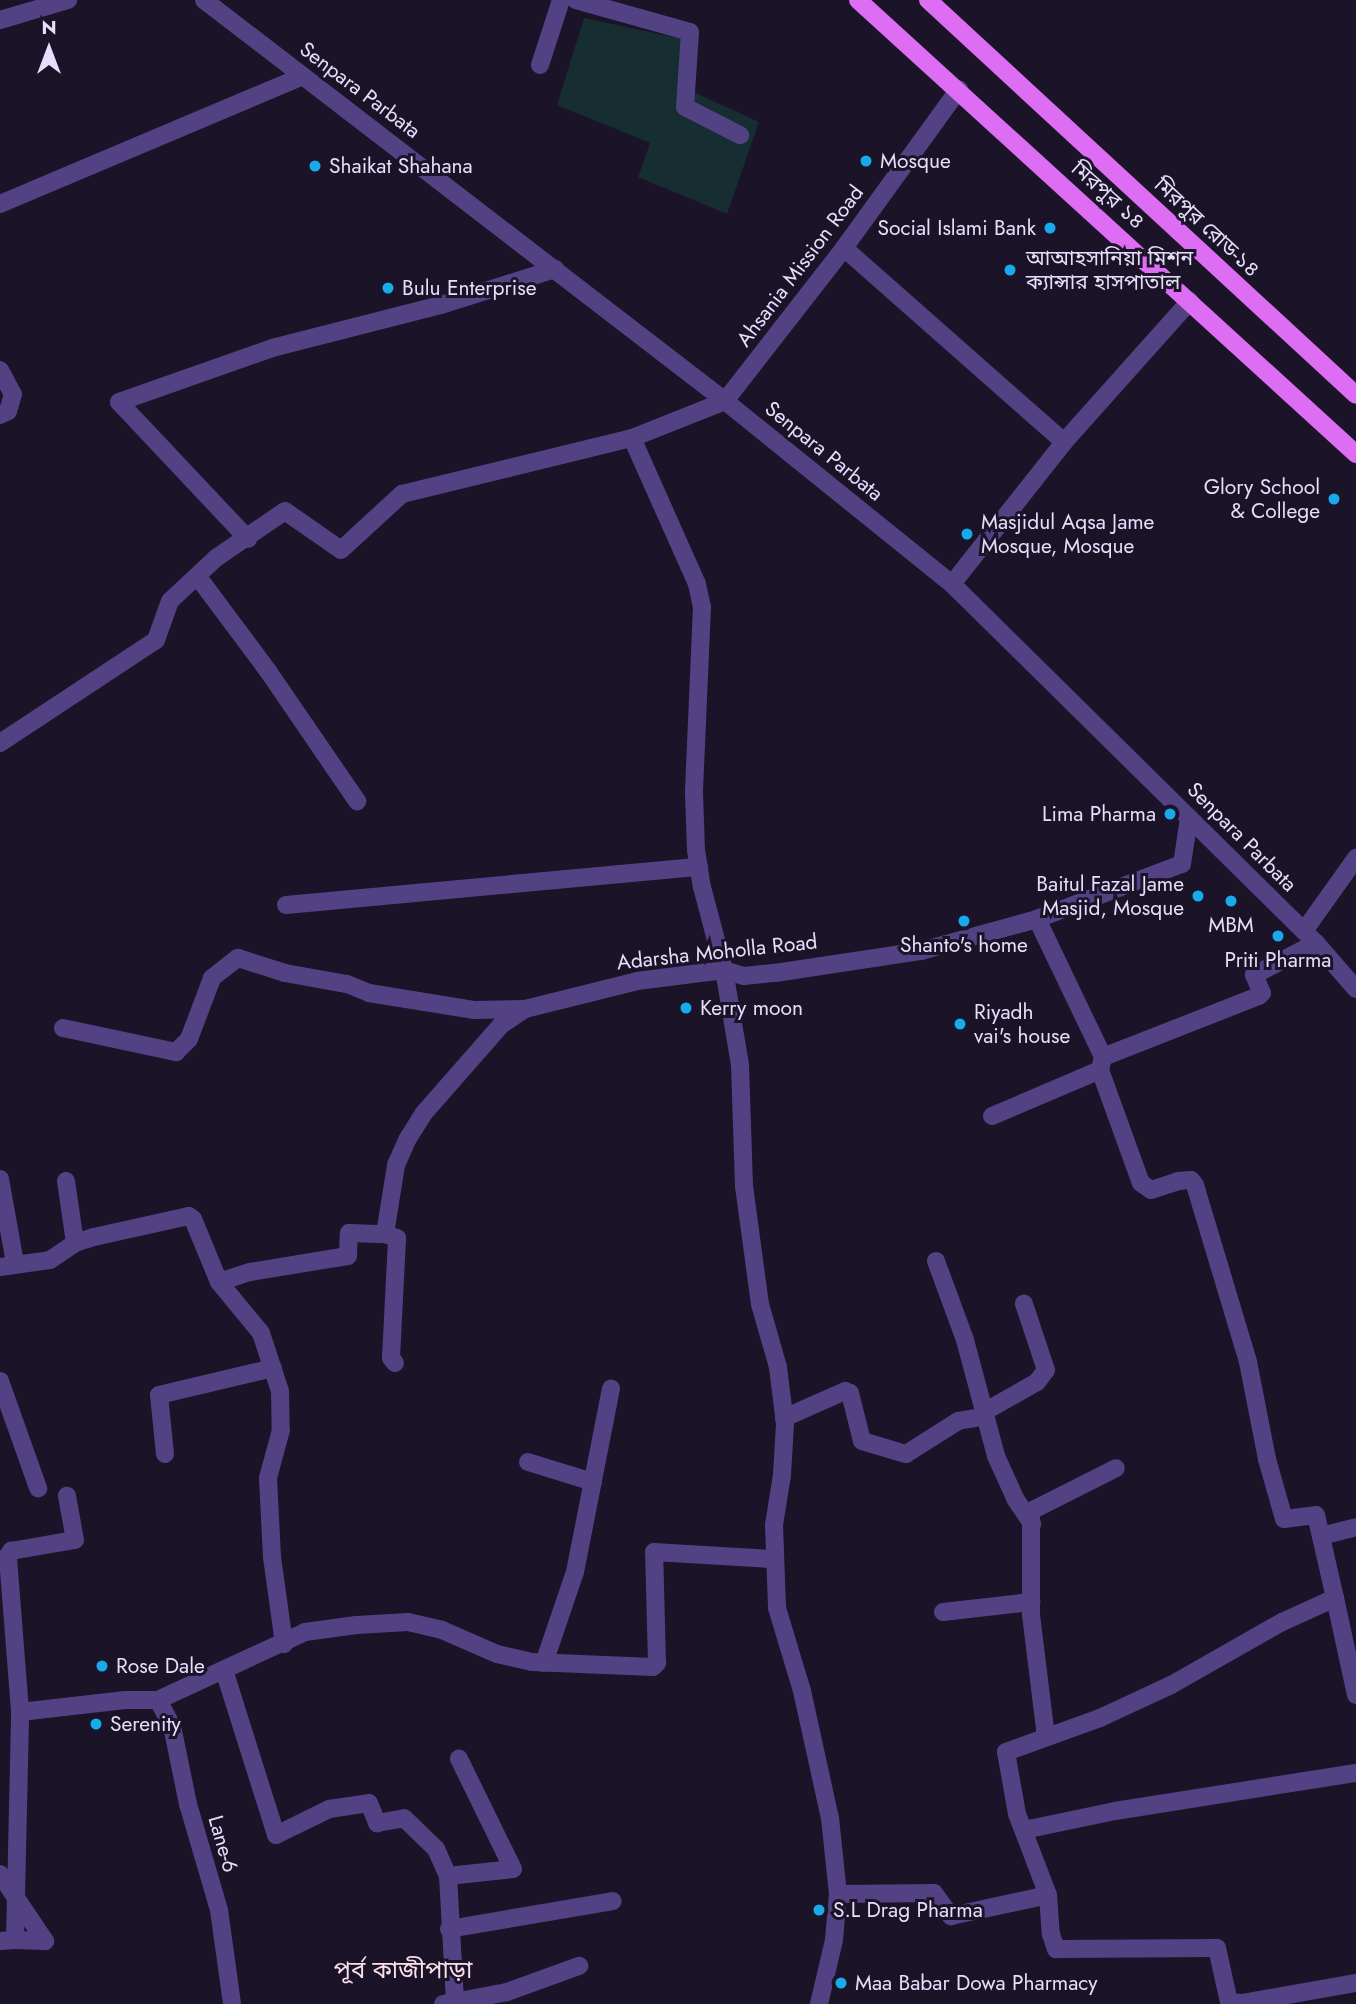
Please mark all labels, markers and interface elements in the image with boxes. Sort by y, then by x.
north arrow [14,14,84,84]
text: N [41,14,57,41]
street label: Senpara Parbata [295,36,425,144]
place label: Mosque [880,148,951,174]
place label: Shaikat Shahana [329,153,473,179]
marker: Mosque [858,153,874,169]
street label: মিরপুর ১৪ [1066,156,1150,234]
marker: Shaikat Shahana [307,158,323,174]
street label: মিরপুর রোড-১৪ [1149,172,1265,282]
street label: Ahsania Mission Road [731,180,869,352]
place label: Social Islami Bank [878,215,1036,241]
marker: Social Islami Bank [1042,220,1058,236]
place label: আআহসানিয়া মিশন ক্যান্সার হাসপাতাল [1026,245,1193,295]
marker: আআহসানিয়া মিশন ক্যান্সার হাসপাতাল [1000,260,1020,280]
place label: Bulu Enterprise [402,275,536,301]
marker: Bulu Enterprise [380,280,396,296]
street label: Senpara Parbata [760,396,888,506]
place label: Glory School & College [1204,474,1320,524]
marker: Glory School & College [1326,491,1342,507]
place label: Masjidul Aqsa Jame Mosque, Mosque [981,509,1154,559]
marker: Masjidul Aqsa Jame Mosque, Mosque [959,526,975,542]
street label: Senpara Parbata [1182,777,1302,897]
place label: Lima Pharma [1042,801,1156,827]
marker: Lima Pharma [1162,806,1178,822]
place label: Baitul Fazal Jame Masjid, Mosque [1036,871,1184,921]
marker: Baitul Fazal Jame Masjid, Mosque [1190,888,1206,904]
marker: MBM [1223,893,1239,909]
place label: MBM [1208,912,1254,938]
marker: Shanto's home [956,913,972,929]
marker: Priti Pharma [1270,928,1286,944]
street label: Adarsha Moholla Road [616,929,818,975]
place label: Shanto's home [900,932,1028,958]
place label: Priti Pharma [1225,947,1331,973]
place label: Kerry moon [700,995,803,1021]
place label: Riyadh vai's house [974,999,1070,1049]
marker: Kerry moon [678,1000,694,1016]
marker: Riyadh vai's house [952,1016,968,1032]
place label: Rose Dale [116,1653,205,1679]
marker: Rose Dale [94,1658,110,1674]
place label: Serenity [110,1711,181,1737]
marker: Serenity [88,1716,104,1732]
street label: Lane-6 [203,1813,243,1875]
place label: S.L Drag Pharma [833,1897,983,1923]
marker: S.L Drag Pharma [811,1902,827,1918]
district label: পূর্ব কাজীপাড়া [334,1956,472,1984]
place label: Maa Babar Dowa Pharmacy [855,1970,1098,1996]
marker: Maa Babar Dowa Pharmacy [833,1975,849,1991]

